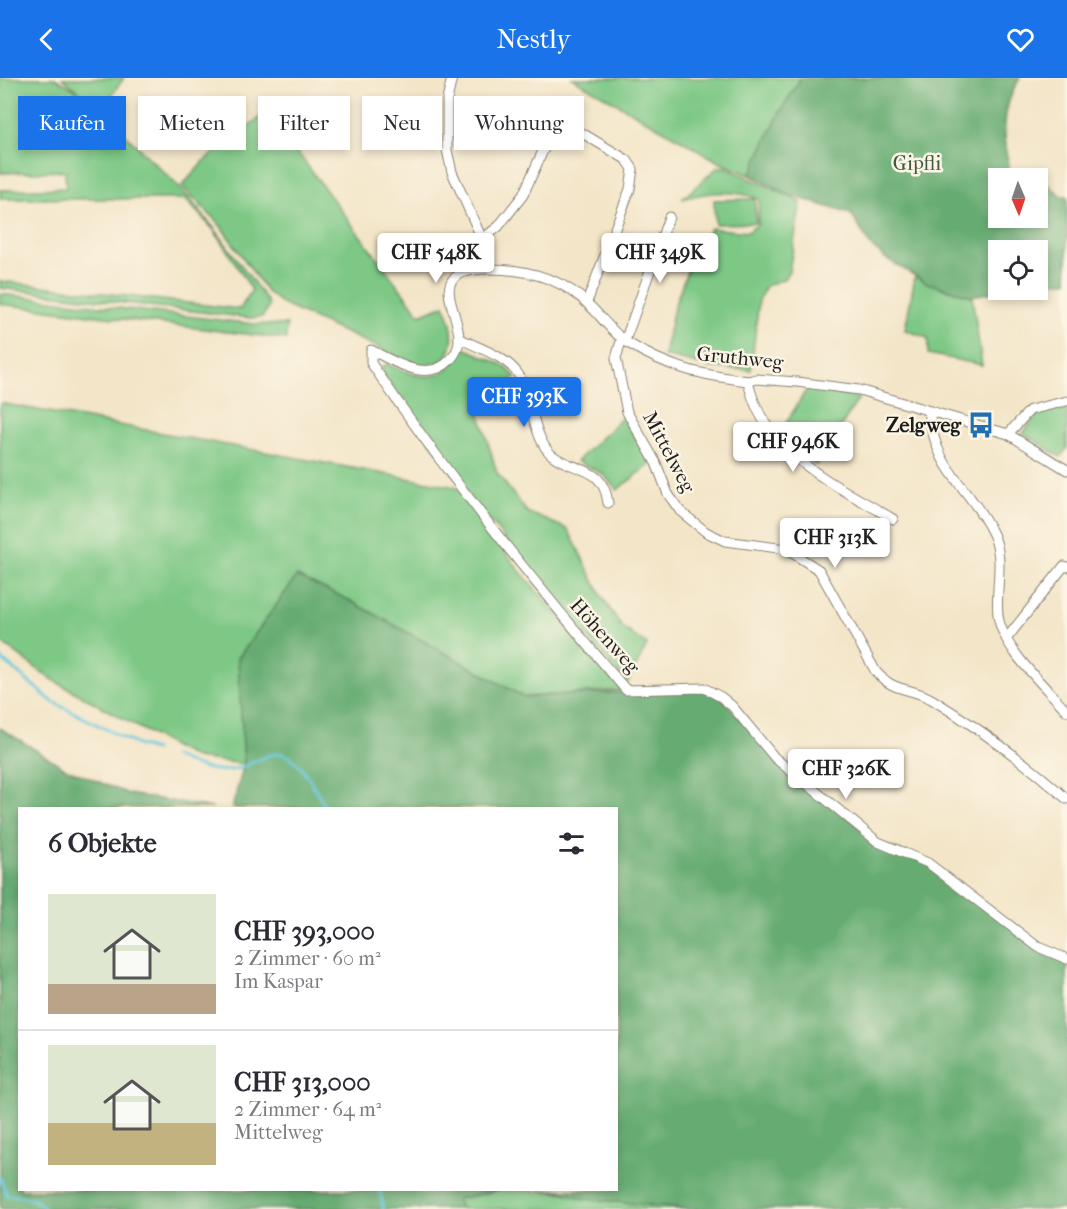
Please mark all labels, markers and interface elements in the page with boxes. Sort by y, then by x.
icon: back [30,23,63,56]
text: Nestly [496,23,571,55]
icon: heart [1004,23,1037,56]
chip: Kaufen [18,96,126,150]
chip: Mieten [138,96,246,150]
chip: Filter [258,96,350,150]
chip: Neu [362,96,442,150]
chip: Wohnung [454,96,584,150]
park label: Gipfli [893,152,941,175]
north arrow [988,168,1048,228]
map controls [988,168,1048,300]
pin: CHF 548K [374,233,498,284]
pin: CHF 349K [598,233,722,284]
button: locate [988,240,1048,300]
text: CHF 548K [391,241,481,264]
text: CHF 349K [615,241,705,264]
street label: Gruthweg [696,342,785,374]
pin: CHF 393K [462,377,586,428]
text: CHF 393K [481,385,567,408]
street label: Mittelweg [638,407,700,497]
bus stop icon: Zelgweg [966,410,996,440]
place label: Zelgweg [886,414,962,437]
pin: CHF 946K [731,422,855,473]
text: CHF 946K [747,430,839,453]
pin: CHF 313K [773,518,897,569]
text: CHF 313K [794,526,876,549]
street label: Höhenweg [565,594,645,678]
pin: CHF 326K [784,749,908,800]
text: CHF 326K [802,757,890,780]
icon: filters [555,827,588,860]
text: 6 Objekte [48,828,157,859]
text: CHF 393,000 [234,916,375,947]
icon: home [96,918,168,990]
text: 2 Zimmer · 60 m² [234,947,381,970]
text: Im Kaspar [234,970,323,993]
text: CHF 313,000 [234,1067,371,1098]
icon: home [96,1069,168,1141]
text: 2 Zimmer · 64 m² [234,1098,381,1121]
text: Mittelweg [234,1121,323,1144]

